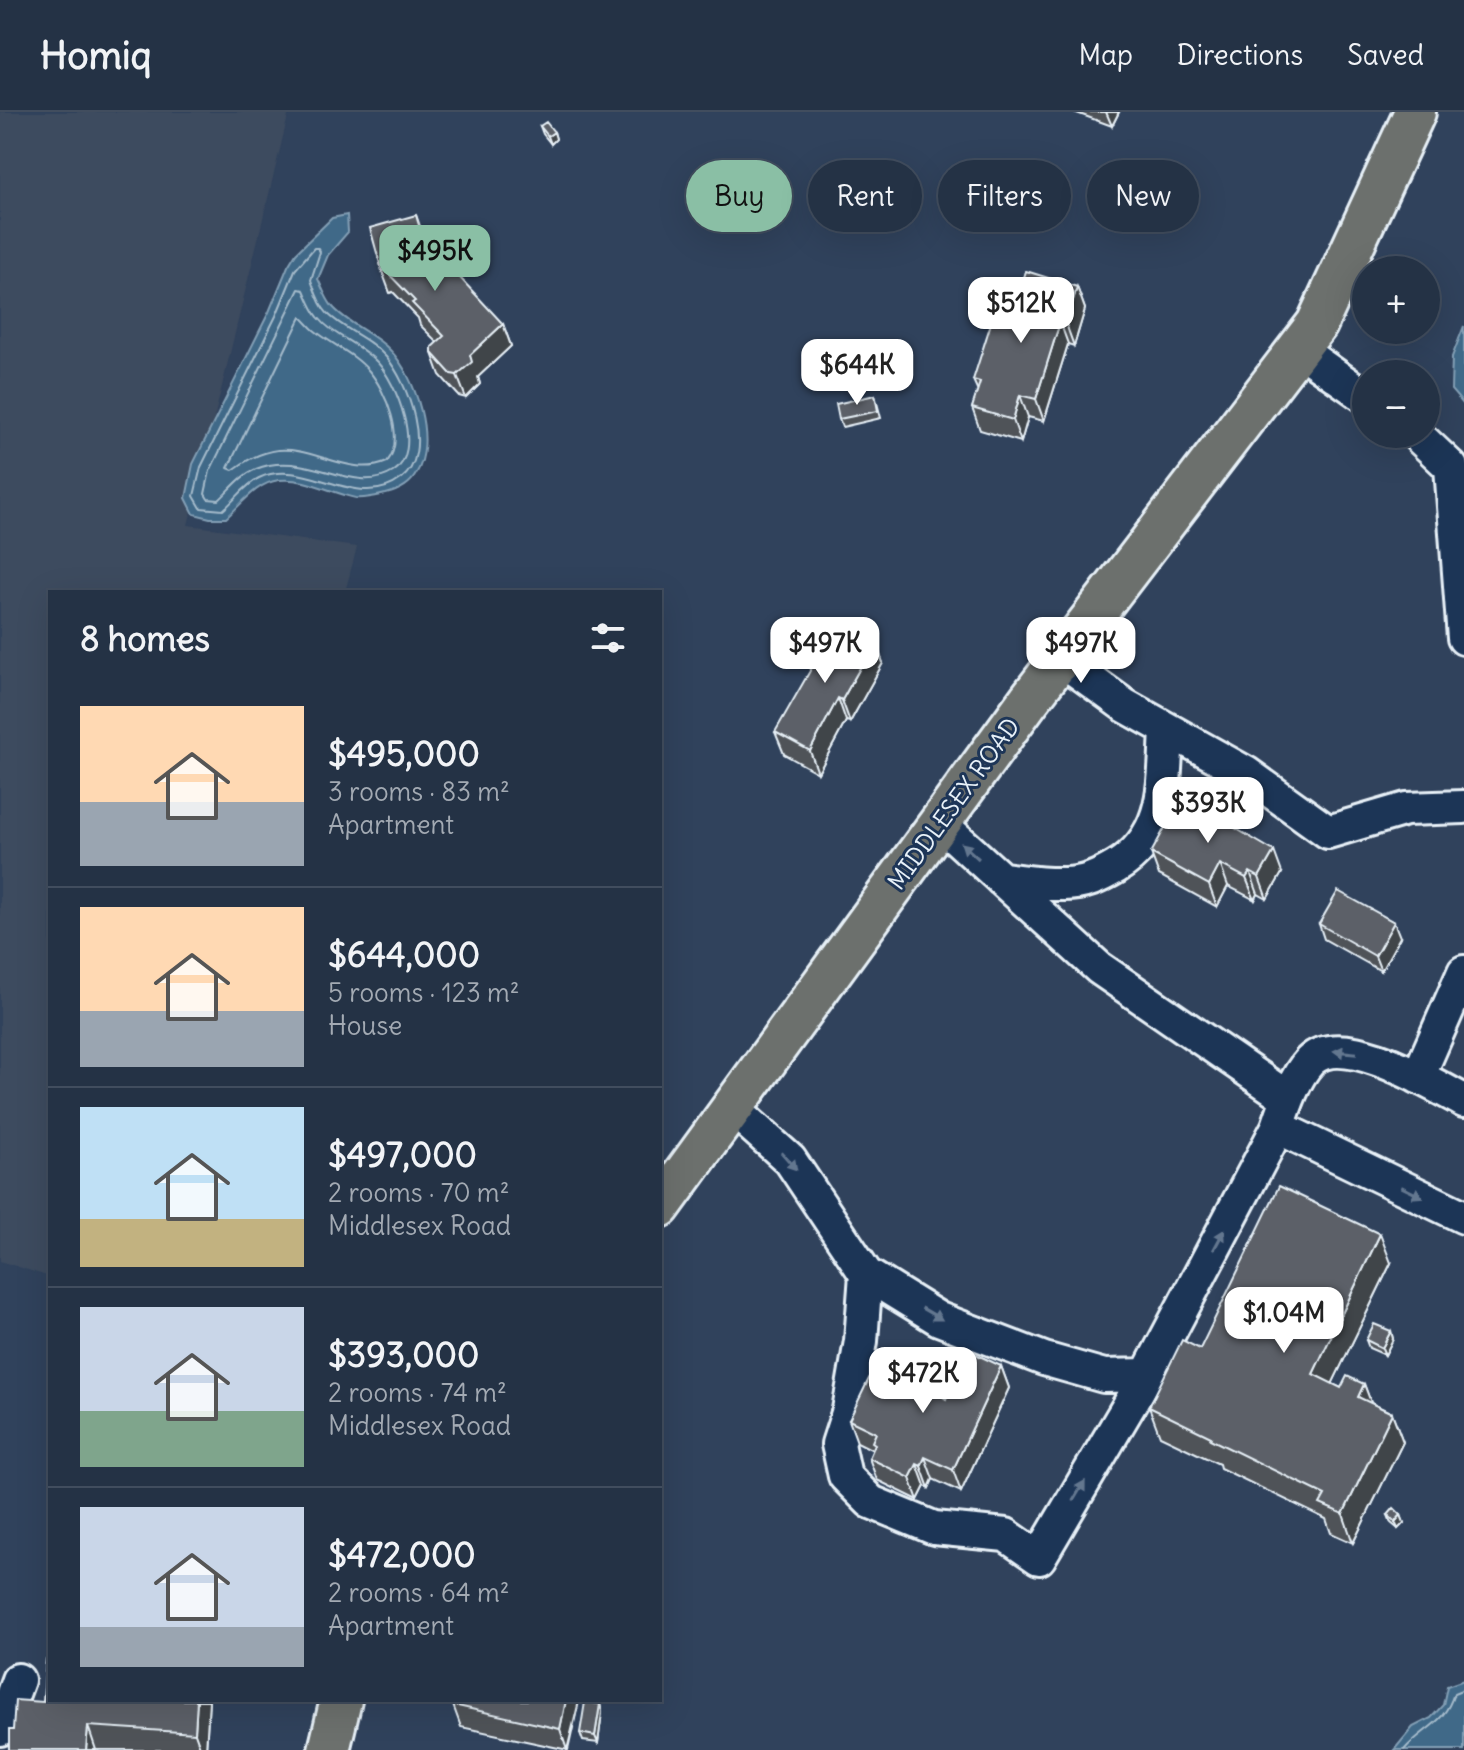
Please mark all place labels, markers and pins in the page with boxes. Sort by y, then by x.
pin: $495K [379,225,491,293]
pin: $512K [965,277,1077,345]
pin: $644K [801,339,913,407]
pin: $497K [769,617,881,685]
pin: $497K [1025,617,1137,685]
pin: $393K [1152,777,1264,845]
pin: $1.04M [1219,1287,1349,1355]
pin: $472K [867,1347,979,1415]

